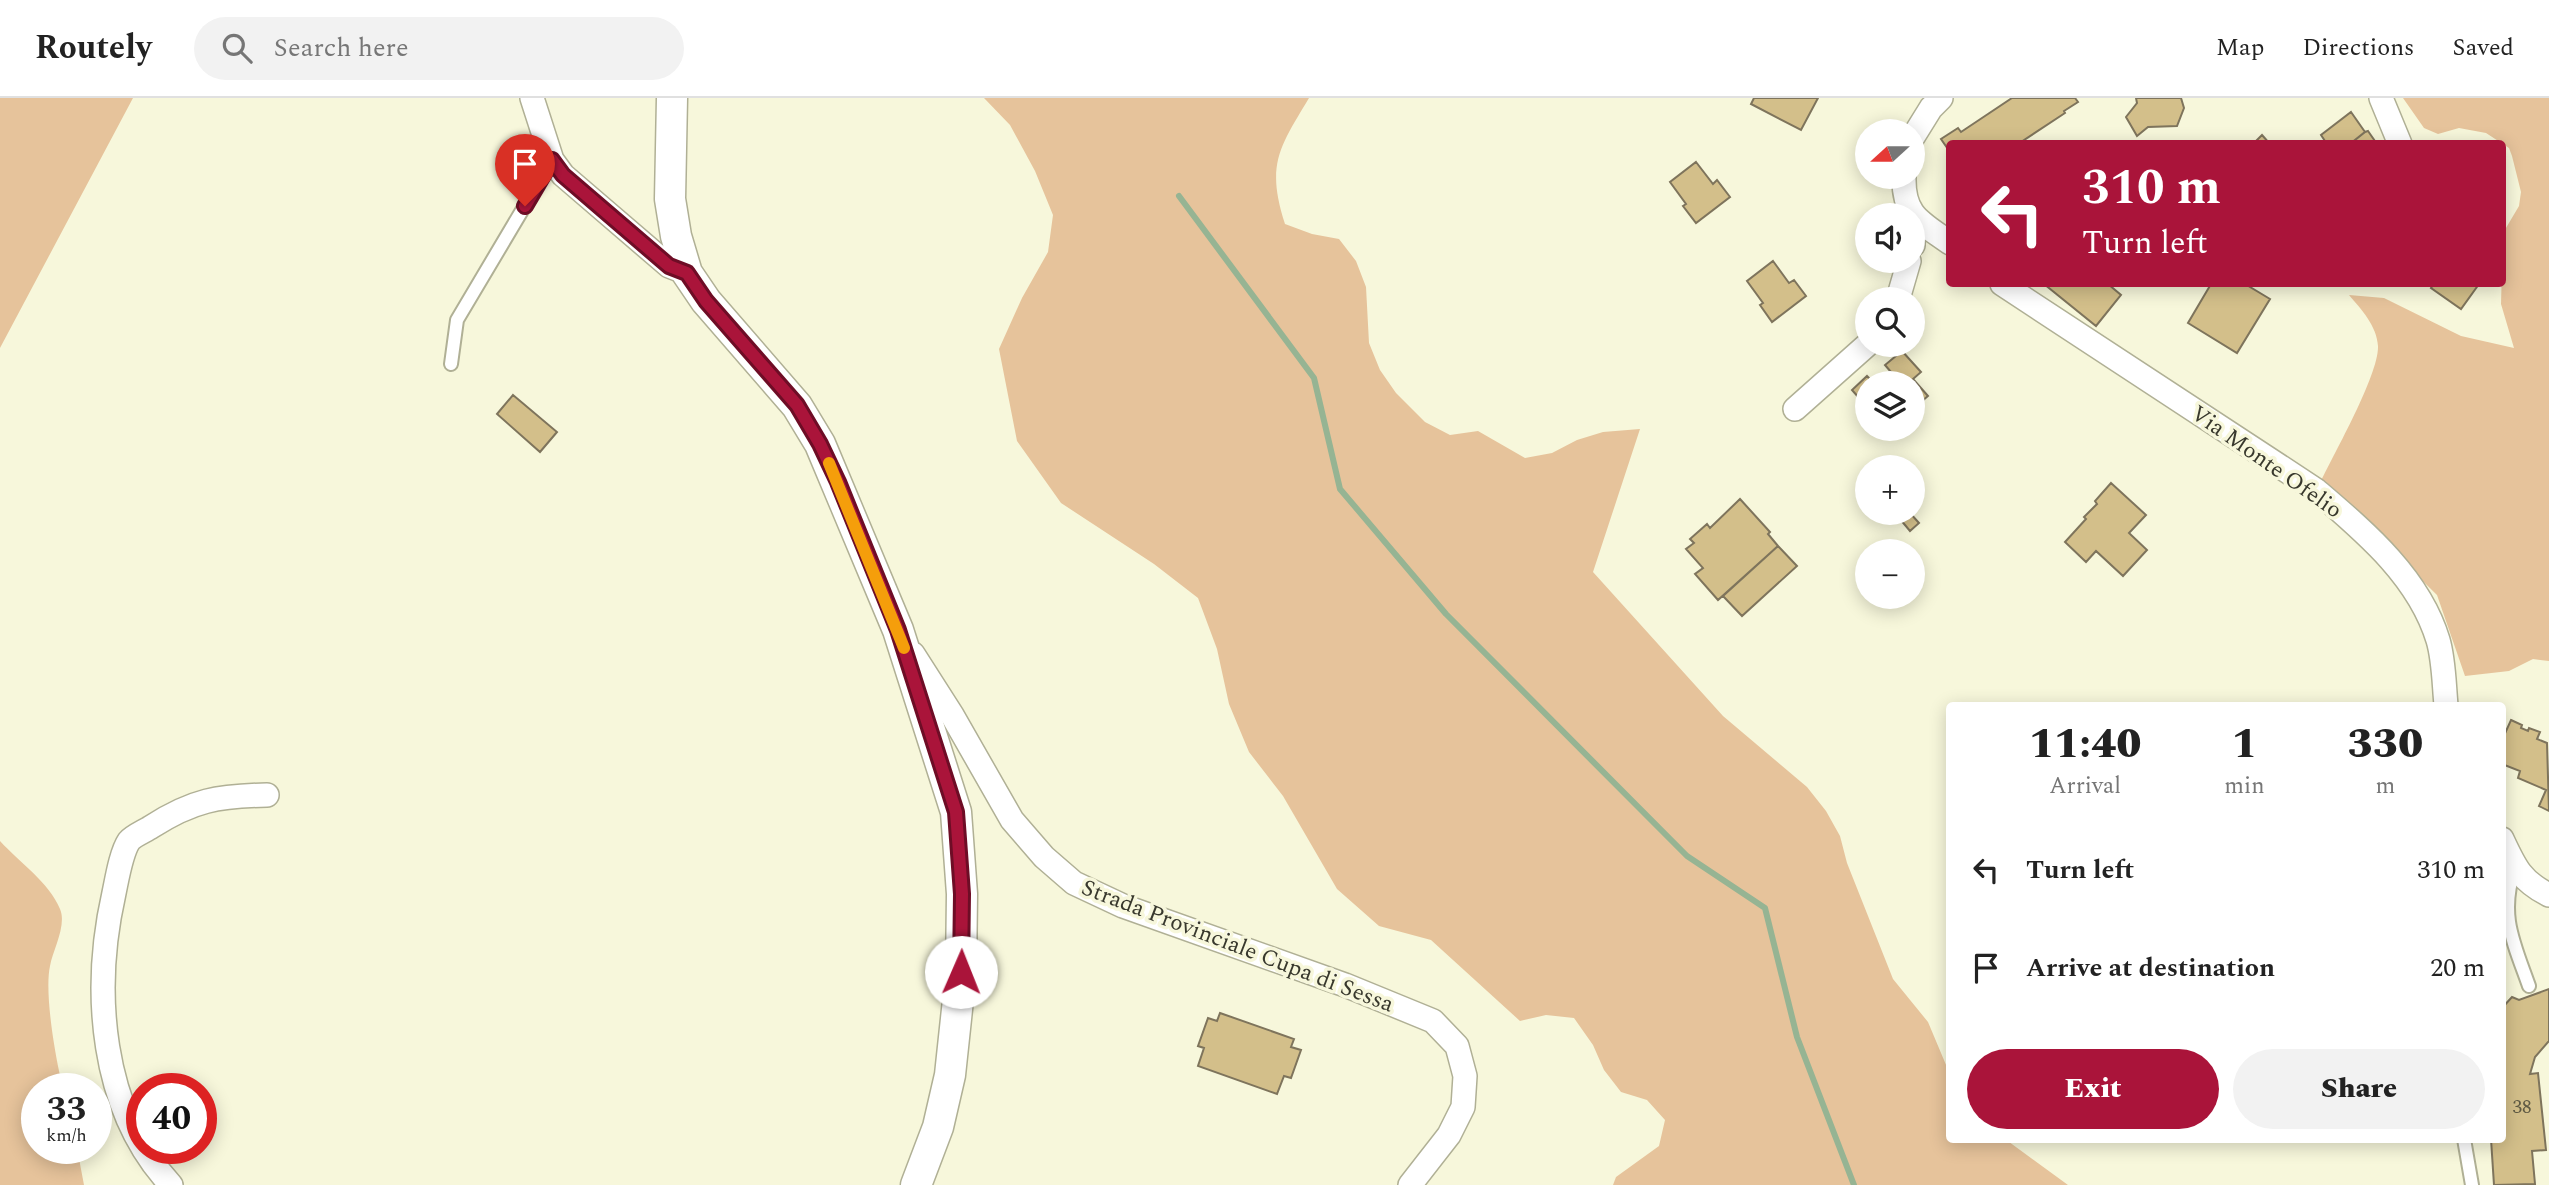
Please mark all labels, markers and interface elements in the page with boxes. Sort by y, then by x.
search box [194,17,684,80]
text: Routely [35,23,152,73]
text: Search here [274,28,409,68]
icon: search [218,29,256,67]
text: Map [2216,30,2264,66]
text: Directions [2302,30,2414,66]
text: Saved [2452,30,2514,66]
north arrow [1855,119,1925,189]
map controls [1855,119,1925,609]
pin [495,134,555,206]
icon: arrive [506,145,544,183]
text: 310 m [2082,151,2221,226]
icon: left [1967,168,2058,259]
button: sound [1855,203,1925,273]
text: Turn left [2082,219,2208,268]
button: search [1855,287,1925,357]
button: layers [1855,371,1925,441]
street label: Via Monte Ofelio [2183,397,2349,528]
button: + [1855,455,1925,525]
button: − [1855,539,1925,609]
text: 11:40 [2029,713,2141,776]
text: 1 [2232,713,2257,776]
text: 330 [2347,713,2423,776]
text: Arrival [2049,769,2121,804]
text: min [2224,769,2265,804]
text: m [2375,769,2395,804]
text: Turn left [2026,850,2134,890]
text: 310 m [2417,850,2485,890]
icon: left [1967,851,2005,889]
street label: Strada Provinciale Cupa di Sessa [1076,871,1399,1022]
position arrow [924,935,998,1009]
text: Arrive at destination [2026,948,2275,988]
text: 20 m [2430,948,2485,988]
icon: arrive [1967,949,2005,987]
button: Exit [1967,1049,2219,1129]
button: Share [2233,1049,2485,1129]
speed limit sign: 40 [126,1073,217,1164]
text: 33 [47,1083,86,1136]
house number: 38 [2512,1093,2532,1122]
text: km/h [46,1122,87,1149]

